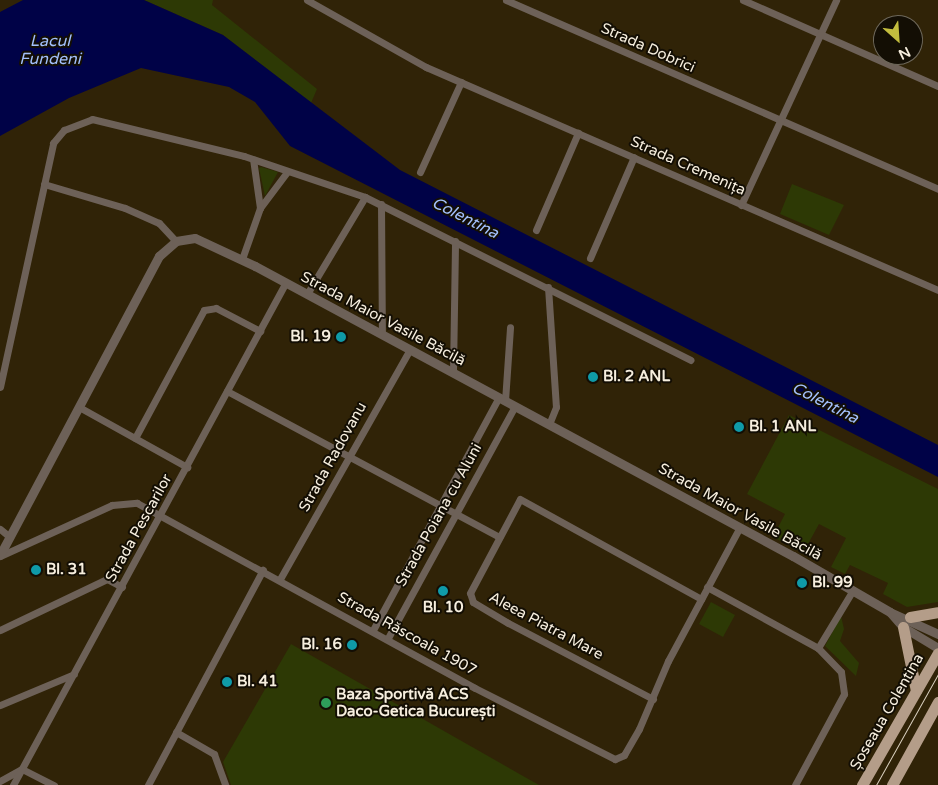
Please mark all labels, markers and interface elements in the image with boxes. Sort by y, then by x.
north arrow [873,15,923,65]
street label: Strada Dobrici [598,19,698,77]
water label: Lacul Fundeni [19,31,81,69]
text: N [896,43,913,63]
street label: Strada Cremenița [628,133,748,199]
water label: Colentina [429,193,501,243]
street label: Strada Maior Vasile Băcilă [298,268,468,370]
place label: Bl. 19 [290,328,331,346]
marker: Bl. 19 [335,331,347,343]
place label: Bl. 2 ANL [603,368,670,386]
marker: Bl. 2 ANL [587,371,599,383]
water label: Colentina [789,378,861,428]
street label: Strada Radovanu [295,399,371,515]
place label: Bl. 1 ANL [749,418,816,436]
marker: Bl. 1 ANL [733,421,745,433]
street label: Strada Poiana cu Aluni [392,440,486,590]
street label: Strada Maior Vasile Băcilă [655,460,825,564]
street label: Strada Pescarilor [102,471,176,585]
place label: Bl. 31 [46,561,87,579]
marker: Bl. 31 [30,564,42,576]
place label: Bl. 99 [812,574,853,592]
marker: Bl. 99 [796,577,808,589]
marker: Bl. 10 [437,585,449,597]
street label: Strada Răscoala 1907 [334,588,480,680]
street label: Aleea Piatra Mare [486,588,606,664]
place label: Bl. 10 [423,599,463,617]
place label: Bl. 16 [301,636,342,654]
marker: Bl. 16 [346,639,358,651]
street label: Șoseaua Colentina [846,651,928,773]
place label: Bl. 41 [237,673,278,691]
marker: Bl. 41 [221,676,233,688]
place label: Baza Sportivă ACS Daco-Getica București [336,685,496,720]
marker: Baza Sportivă ACS Daco-Getica București [320,697,332,709]

